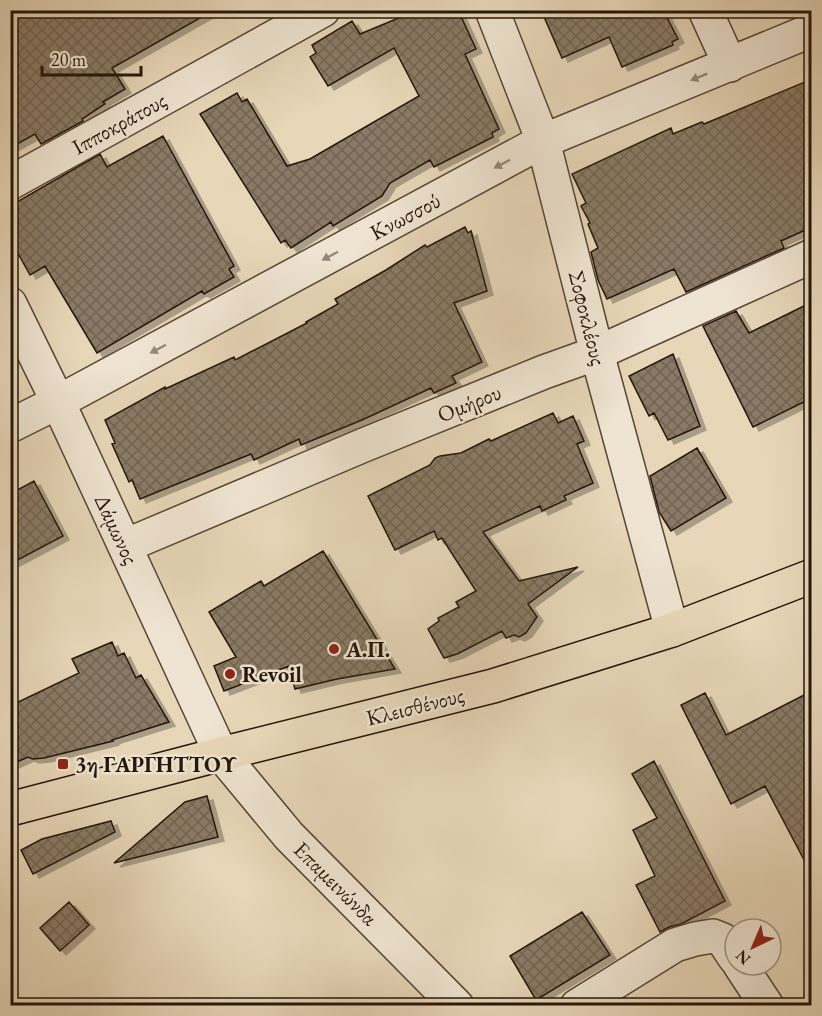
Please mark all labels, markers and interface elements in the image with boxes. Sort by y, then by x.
scale bar [42,39,141,77]
text: 20 m [51,48,86,71]
one-way arrow [690,72,708,82]
street label: Ιπποκράτους [67,86,172,161]
one-way arrow [493,159,510,169]
street label: Κνωσσού [365,186,445,247]
one-way arrow [321,251,338,261]
street label: Σοφοκλέους [562,268,613,368]
one-way arrow [150,344,167,354]
street label: Ομήρου [433,378,505,429]
street label: Δάμωνος [88,489,145,569]
place label: Α.Π. [345,635,390,664]
marker: Α.Π. [327,642,341,656]
place label: Revoil [242,660,302,689]
marker: Revoil [223,667,237,681]
street label: Κλεισθένους [363,680,467,733]
place label: 3η ΓΑΡΓΗΤΤΟΥ [75,750,238,779]
marker: 3η ΓΑΡΓΗΤΤΟΥ [56,757,70,771]
street label: Επαμεινώνδα [287,835,385,932]
north arrow [723,917,783,977]
text: N [731,945,755,969]

